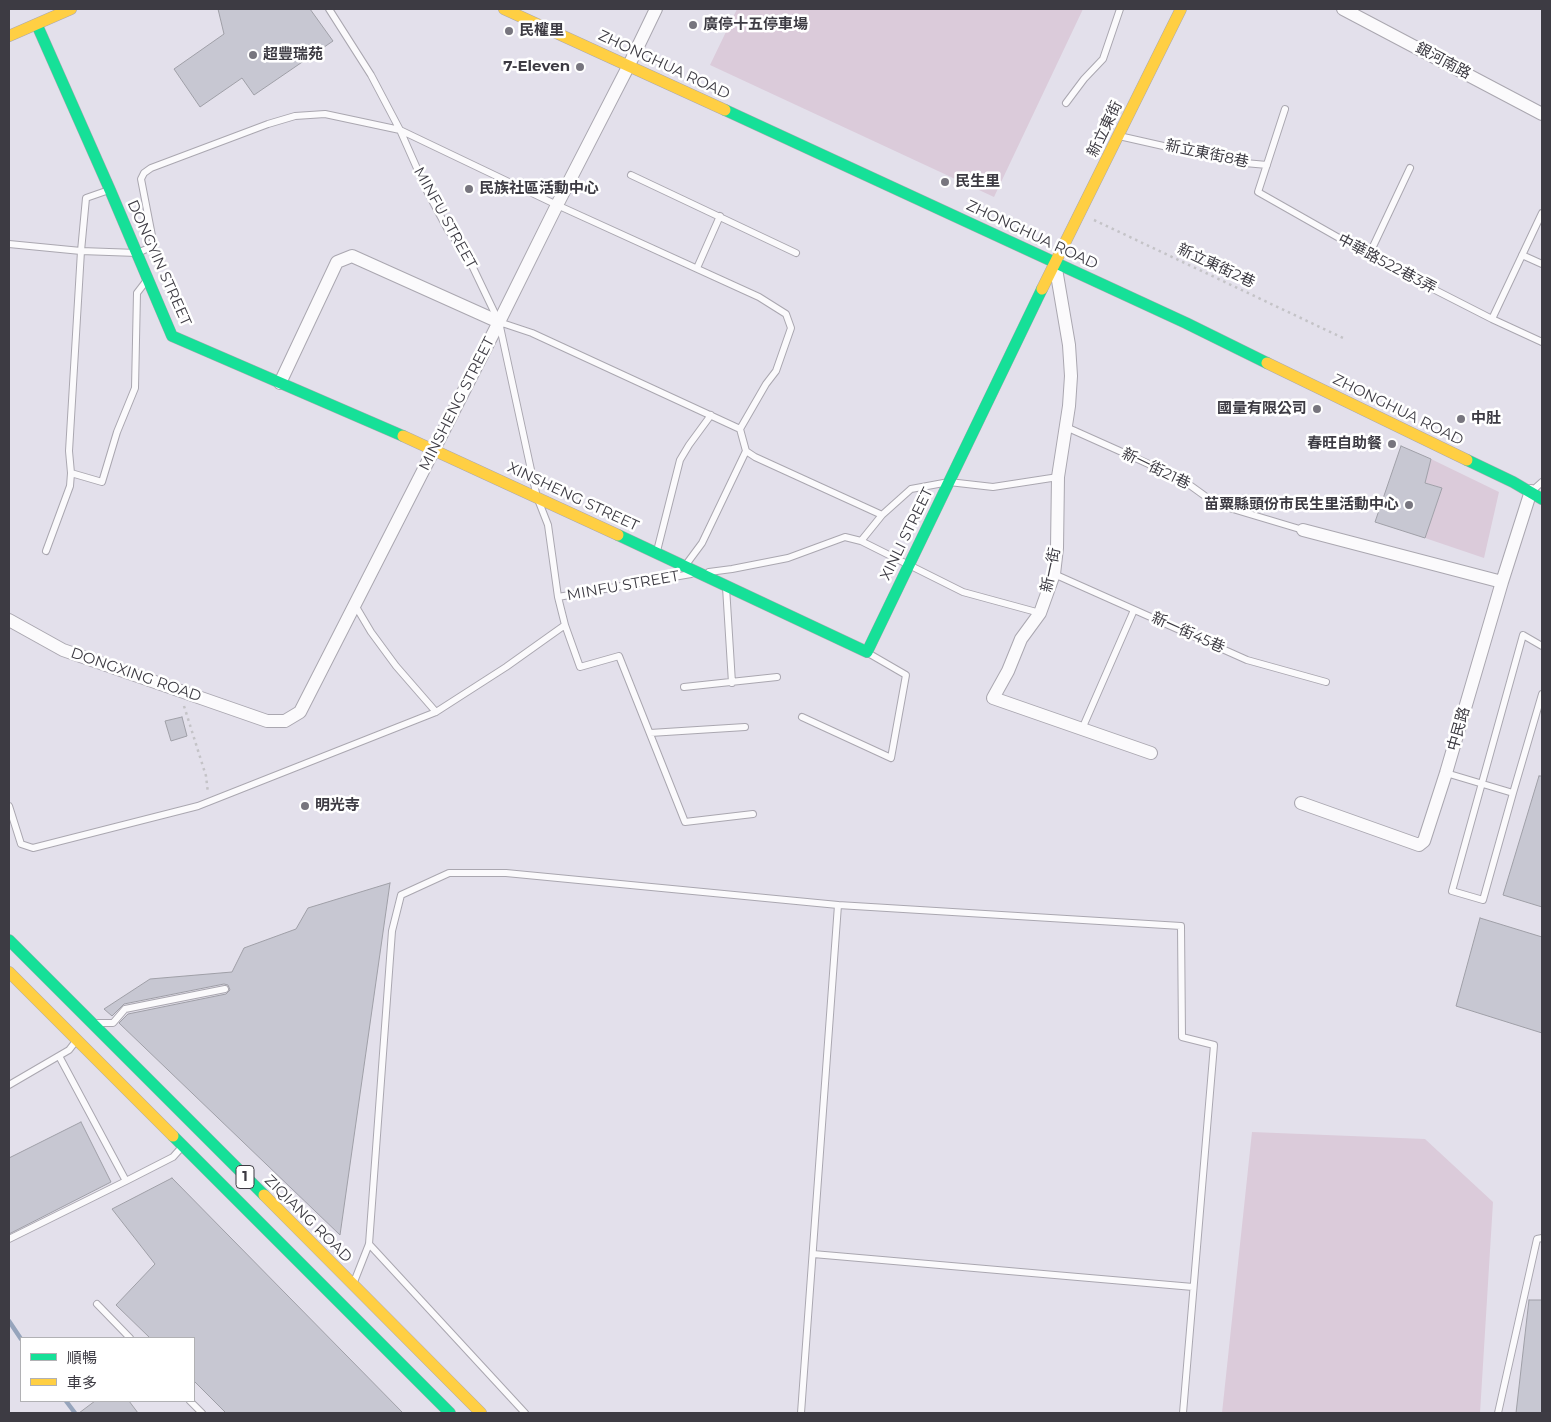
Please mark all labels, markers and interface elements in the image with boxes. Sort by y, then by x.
place label: 廣停十五停車場 [703,16,808,34]
marker: 廣停十五停車場 [687,19,699,31]
place label: 民權里 [519,22,564,40]
marker: 民權里 [503,25,515,37]
street label: ZHONGHUA ROAD [595,27,733,103]
street label: 銀河南路 [1412,39,1474,83]
place label: 超豐瑞苑 [263,46,323,64]
marker: 超豐瑞苑 [247,49,259,61]
place label: 7-Eleven [503,58,570,76]
marker: 7-Eleven [574,61,586,73]
street label: 新立東街 [1084,98,1126,160]
street label: 新立東街8巷 [1164,136,1250,172]
street label: MINFU STREET [410,164,480,272]
place label: 民生里 [955,173,1000,191]
marker: 民生里 [939,176,951,188]
place label: 民族社區活動中心 [479,180,599,198]
marker: 民族社區活動中心 [463,183,475,195]
street label: DONGYIN STREET [123,197,195,329]
street label: ZHONGHUA ROAD [963,197,1101,273]
street label: 中華路522巷3弄 [1335,230,1439,298]
street label: 新立東街2巷 [1174,240,1258,292]
street label: MINSHENG STREET [416,334,498,474]
street label: ZHONGHUA ROAD [1330,371,1466,449]
place label: 國量有限公司 [1217,400,1307,418]
marker: 國量有限公司 [1311,403,1323,415]
place label: 中肚 [1471,410,1501,428]
marker: 中肚 [1455,413,1467,425]
place label: 春旺自助餐 [1307,435,1382,453]
marker: 春旺自助餐 [1386,438,1398,450]
street label: 新一街21巷 [1119,445,1193,493]
street label: XINSHENG STREET [505,459,641,535]
street label: XINLI STREET [877,485,937,583]
place label: 苗粟縣頭份巿民生里活動中心 [1204,496,1399,514]
marker: 苗粟縣頭份巿民生里活動中心 [1403,499,1415,511]
street label: 新一街 [1038,546,1064,594]
street label: MINFU STREET [566,567,680,605]
street label: 新一街45巷 [1149,609,1227,657]
street label: DONGXING ROAD [68,644,204,706]
street label: 中民路 [1444,705,1474,753]
place label: 明光寺 [315,797,360,815]
marker: 明光寺 [299,800,311,812]
road number: 1 [236,1166,254,1188]
street label: ZIQIANG ROAD [261,1172,355,1266]
legend [20,1337,195,1402]
text: 順暢 [67,1348,97,1367]
text: 車多 [67,1373,97,1392]

